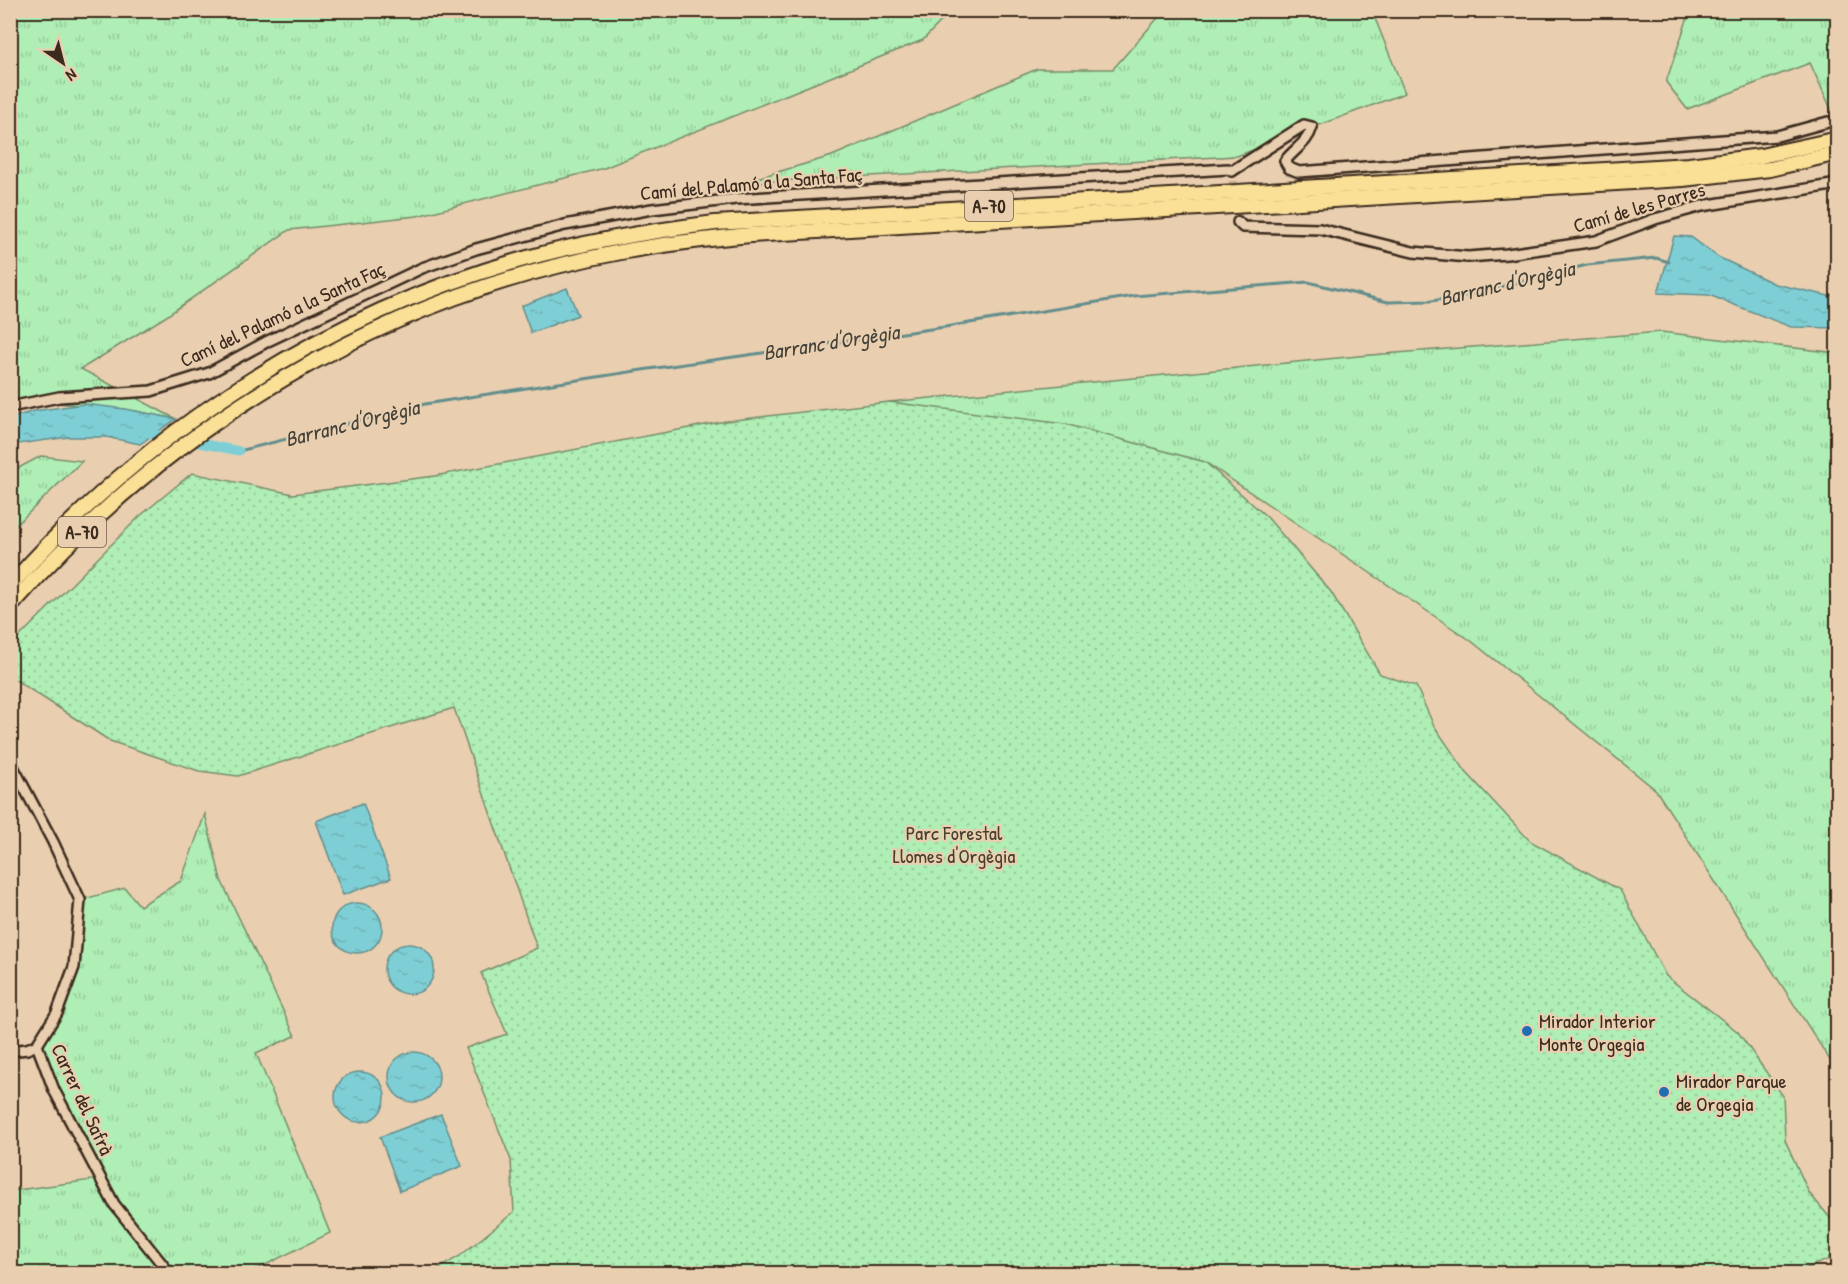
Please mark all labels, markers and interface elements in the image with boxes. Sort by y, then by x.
north arrow [33,33,93,93]
text: N [61,64,81,87]
street label: Camí del Palamó a la Santa Faç [639,160,863,206]
street label: Camí de les Parres [1570,175,1708,239]
road number: A-70 [965,191,1013,221]
water label: Barranc d'Orgègia [1437,253,1580,313]
street label: Camí del Palamó a la Santa Faç [175,255,389,373]
water label: Barranc d'Orgègia [761,317,904,367]
water label: Barranc d'Orgègia [282,392,425,454]
road number: A-70 [58,517,106,547]
park label: Parc Forestal Llomes d'Orgègia [893,819,1015,869]
place label: Mirador Interior Monte Orgegia [1539,1007,1656,1057]
marker: Mirador Interior Monte Orgegia [1520,1024,1534,1038]
street label: Carrer del Safrà [45,1039,121,1159]
place label: Mirador Parque de Orgegia [1676,1067,1787,1117]
marker: Mirador Parque de Orgegia [1657,1085,1671,1099]

